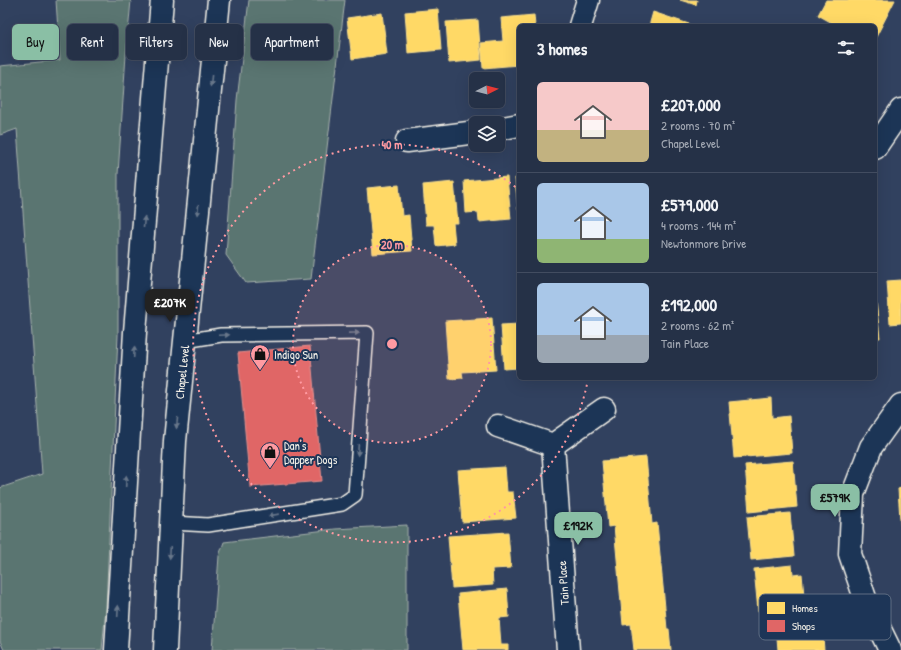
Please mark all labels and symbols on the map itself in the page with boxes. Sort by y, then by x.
north arrow [469,72,505,108]
one-way arrow [207,75,214,87]
text: 40 m [382,136,402,153]
one-way arrow [195,204,201,216]
one-way arrow [140,216,147,228]
text: 20 m [381,236,403,253]
pin: £207K [142,289,198,323]
one-way arrow [348,330,361,336]
one-way arrow [218,332,230,339]
centre of rings [385,337,399,351]
street label: Chapel Level [171,343,193,400]
shop icon: Indigo Sun [249,343,271,371]
one-way arrow [130,346,137,358]
place label: Indigo Sun [274,346,318,363]
one-way arrow [174,417,180,429]
place label: Dan's Dapper Dogs [284,437,338,468]
shop icon: Dan's Dapper Dogs [259,441,281,469]
one-way arrow [355,444,362,456]
one-way arrow [122,475,129,487]
pin: £579K [807,484,863,518]
one-way arrow [268,512,280,518]
pin: £192K [550,512,606,546]
one-way arrow [167,547,173,560]
street label: Tain Place [553,560,573,606]
legend [759,594,891,640]
text: Homes [792,601,818,615]
one-way arrow [115,604,121,617]
text: Shops [792,619,815,633]

